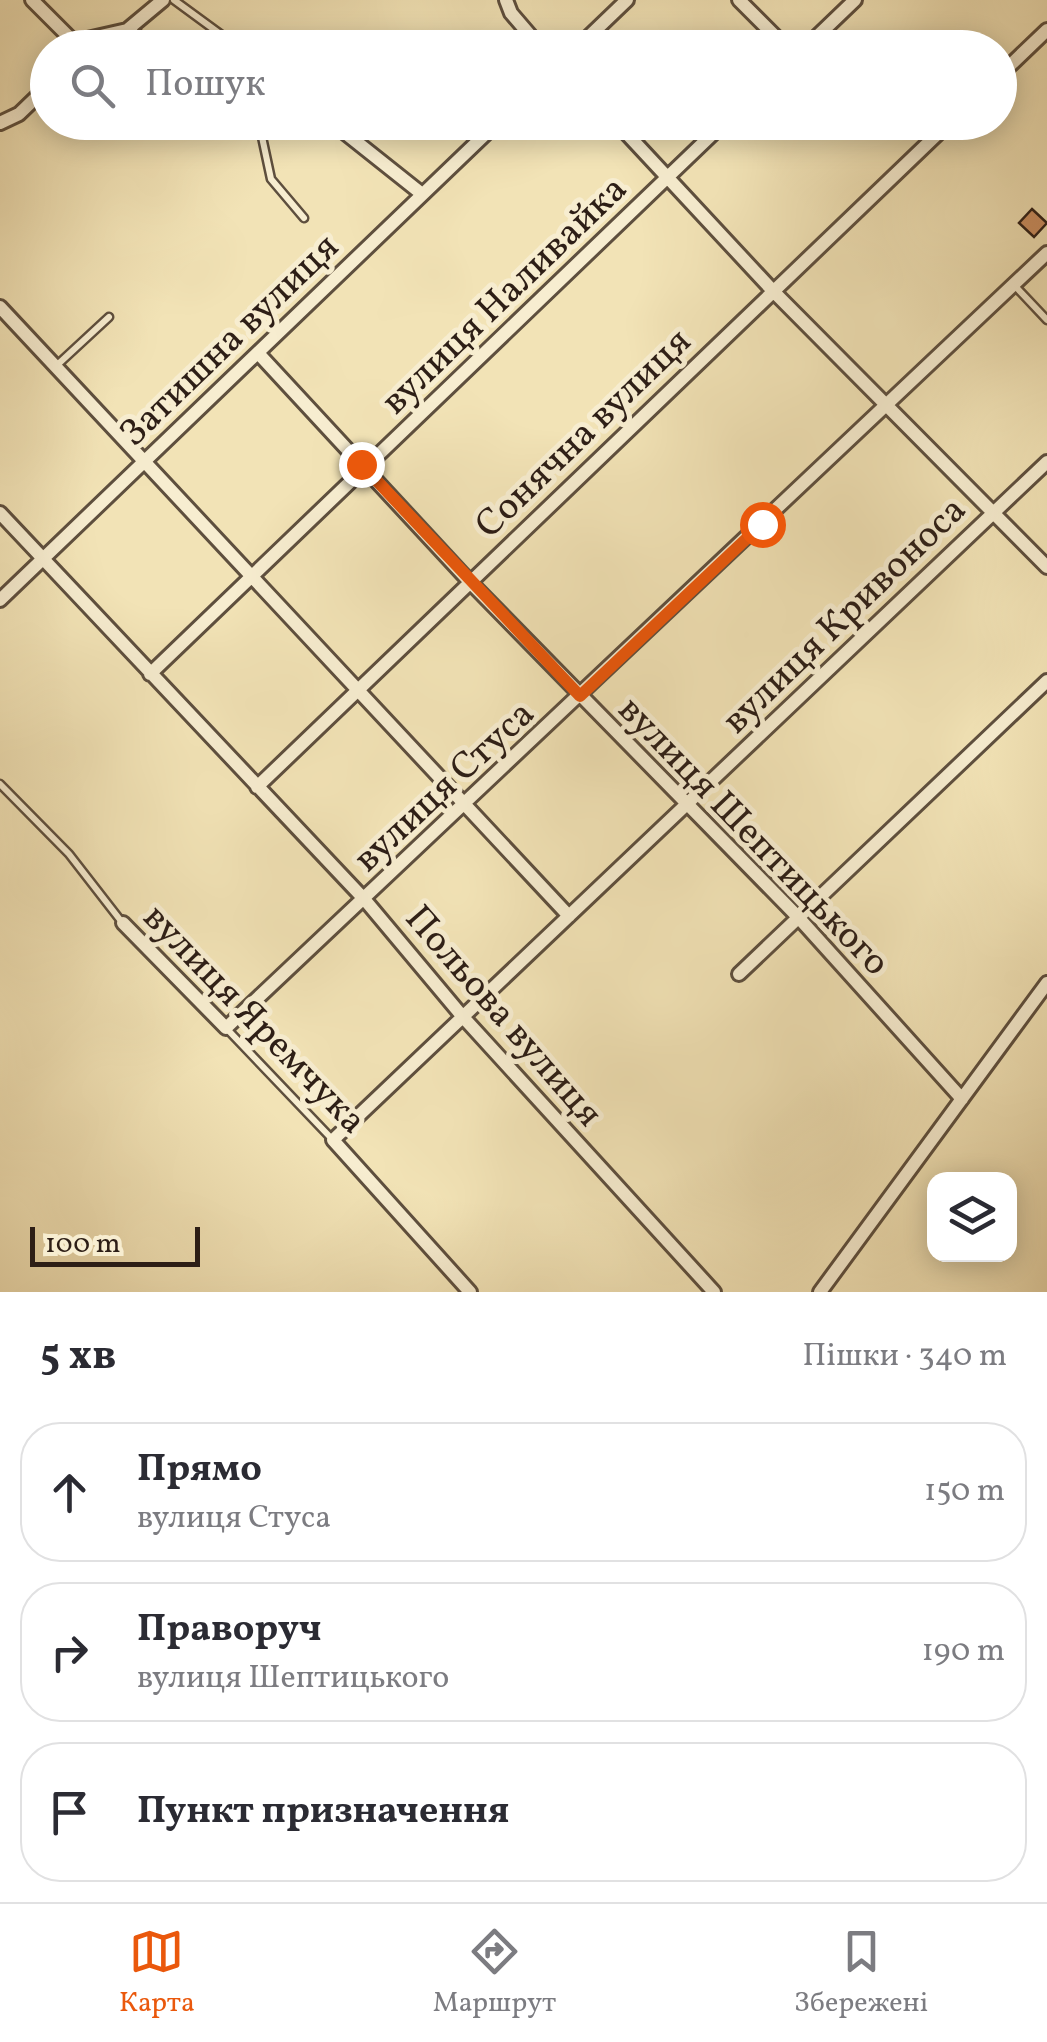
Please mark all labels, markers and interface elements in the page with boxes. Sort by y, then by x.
search box [30,30,1017,140]
icon: search [65,58,120,113]
text: Пошук [145,59,265,112]
street label: вулиця Наливайка [371,165,640,428]
street label: Затишна вулиця [109,223,352,460]
street label: Сонячна вулиця [464,317,704,552]
route end [339,442,385,488]
street label: вулиця Кривоноса [711,486,979,747]
route start [740,502,786,548]
street label: вулиця Шептицького [605,686,900,989]
street label: вулиця Стуса [343,690,548,886]
street label: вулиця Яремчука [130,894,377,1147]
street label: Польова вулиця [391,895,614,1140]
map controls [927,1172,1017,1262]
button: layers [927,1172,1017,1262]
scale bar [30,1222,200,1266]
text: 100 m [45,1225,120,1264]
text: 5 хв [40,1328,116,1387]
text: Пішки · 340 m [803,1335,1007,1379]
text: Прямо [137,1444,262,1497]
icon: ahead [42,1465,97,1520]
text: 150 m [924,1470,1005,1514]
text: вулиця Стуса [137,1497,331,1541]
text: Праворуч [137,1604,322,1657]
icon: right [42,1625,97,1680]
text: 190 m [921,1630,1005,1674]
text: вулиця Шептицького [137,1657,449,1701]
icon: arrive [42,1785,97,1840]
text: Пункт призначення [137,1786,509,1839]
tab: Карта [119,1924,195,2023]
tab: Маршрут [433,1924,556,2023]
tab: Збережені [794,1924,928,2023]

